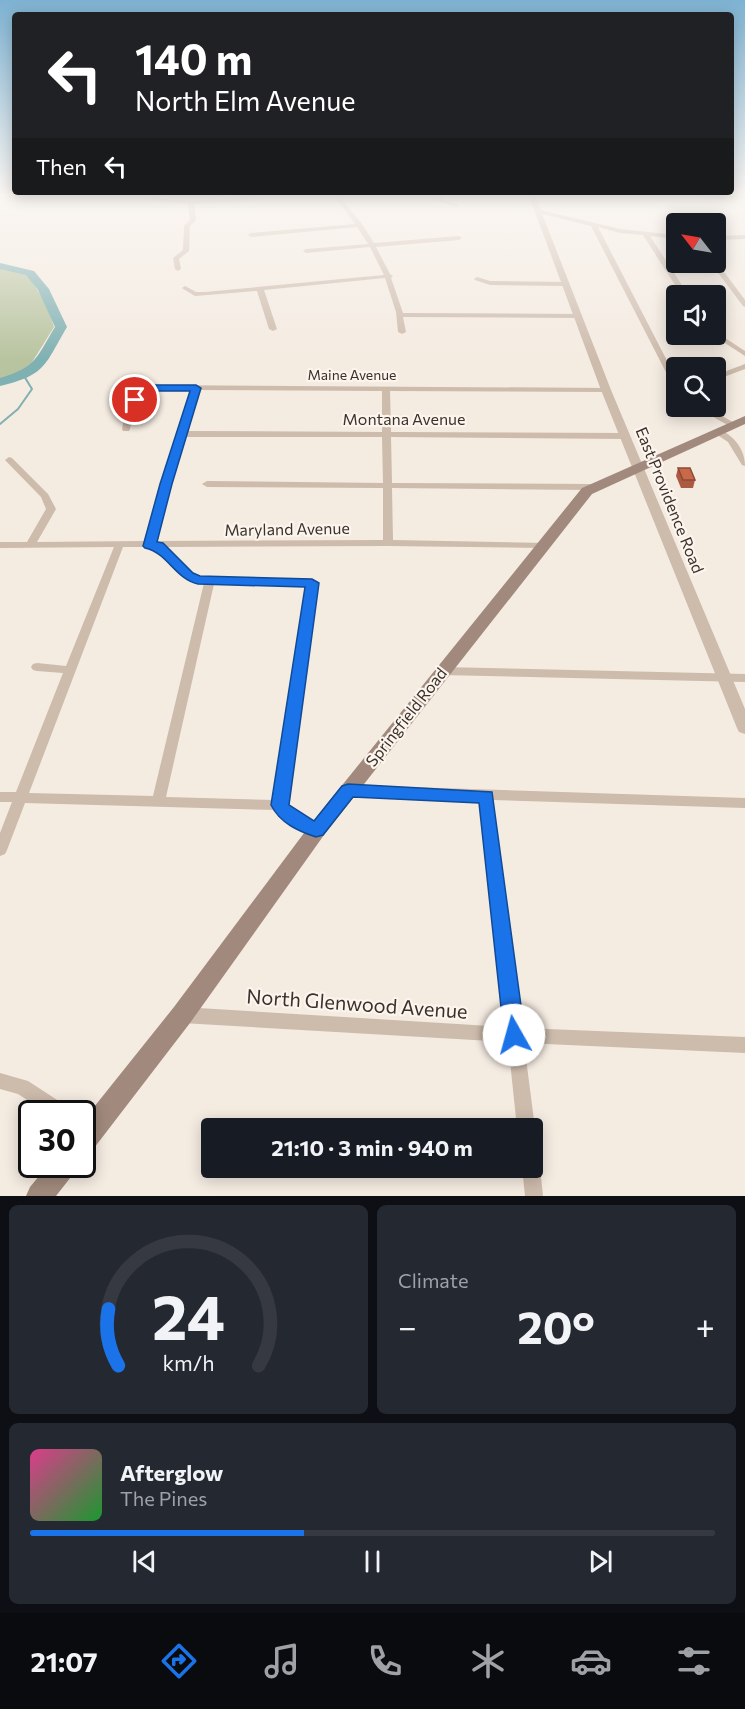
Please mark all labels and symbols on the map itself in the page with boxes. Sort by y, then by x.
north arrow [666,213,726,273]
street label: Maine Avenue [308,366,396,383]
pin [109,374,160,425]
street label: Montana Avenue [343,409,465,428]
street label: East Providence Road [632,424,709,576]
street label: Maryland Avenue [224,518,350,539]
street label: Springfield Road [361,664,450,770]
street label: North Glenwood Avenue [246,983,468,1023]
position arrow [482,1003,546,1067]
speed limit sign: 30 [18,1100,96,1178]

